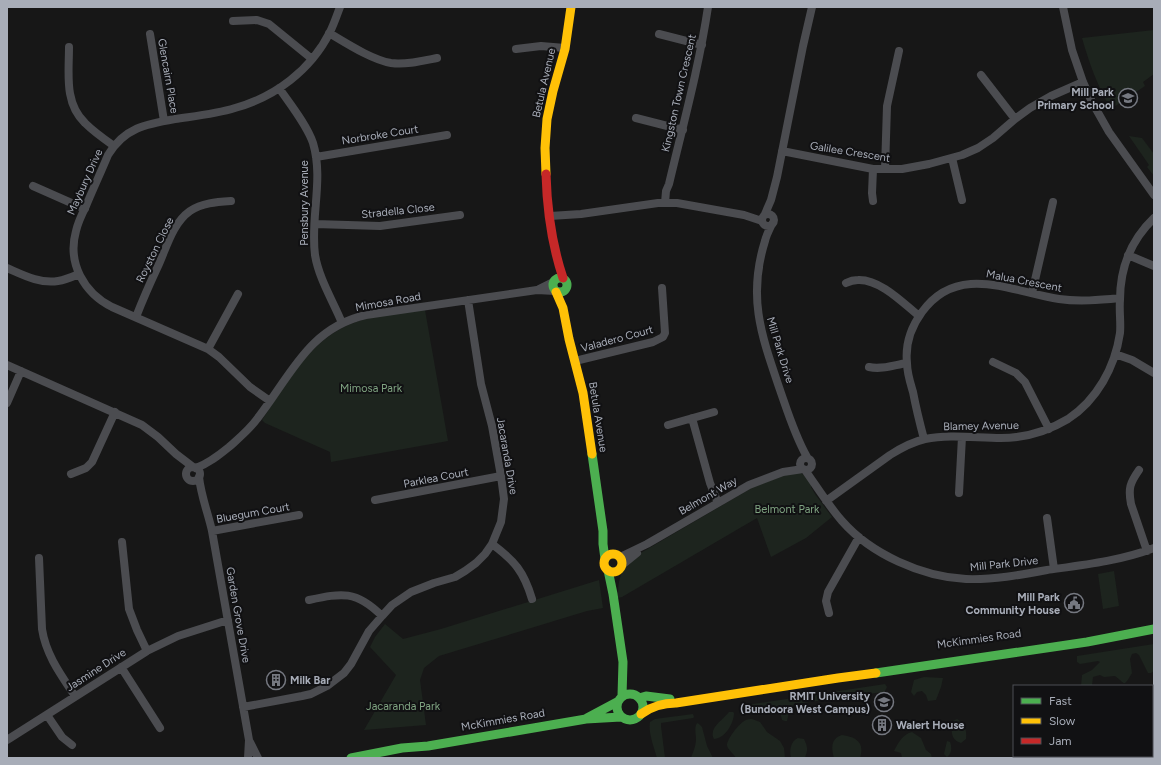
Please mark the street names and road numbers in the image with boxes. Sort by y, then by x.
street label: Kingston Town Crescent [659,33,699,153]
street label: Glencairn Place [155,37,181,115]
street label: Betula Avenue [530,47,558,119]
street label: Norbroke Court [341,123,419,147]
street label: Galilee Crescent [809,139,891,165]
street label: Maybury Drive [65,147,105,217]
street label: Pensbury Avenue [298,160,311,246]
street label: Stradella Close [361,201,435,221]
street label: Royston Close [134,215,176,285]
street label: Malua Crescent [985,267,1063,295]
street label: Mimosa Road [354,290,422,314]
street label: Mill Park Drive [764,315,796,385]
street label: Valadero Court [579,323,655,355]
street label: Betula Avenue [586,381,610,453]
street label: Jacaranda Drive [494,416,520,496]
street label: Blamey Avenue [943,419,1019,433]
street label: Parklea Court [402,465,470,491]
street label: Belmont Way [676,474,740,518]
street label: Bluegum Court [215,500,291,526]
street label: Mill Park Drive [969,554,1039,574]
street label: Garden Grove Drive [223,566,253,664]
street label: McKimmies Road [936,627,1022,651]
street label: Jasmine Drive [64,646,128,694]
street label: McKimmies Road [460,706,546,734]

